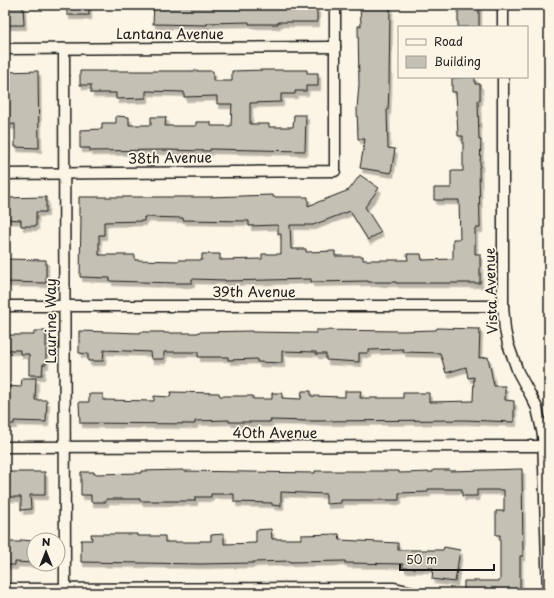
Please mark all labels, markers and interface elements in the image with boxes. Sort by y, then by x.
street label: Lantana Avenue [116,23,224,44]
legend [398,26,528,78]
text: Road [434,32,463,50]
text: Building [434,52,481,70]
street label: 38th Avenue [128,146,213,169]
street label: Vista Avenue [478,247,503,335]
street label: Laurine Way [40,278,61,364]
street label: 39th Avenue [212,281,296,302]
street label: 40th Avenue [233,422,318,443]
north arrow [26,532,66,572]
text: N [42,533,51,550]
scale bar [400,546,494,572]
text: 50 m [406,550,437,568]

